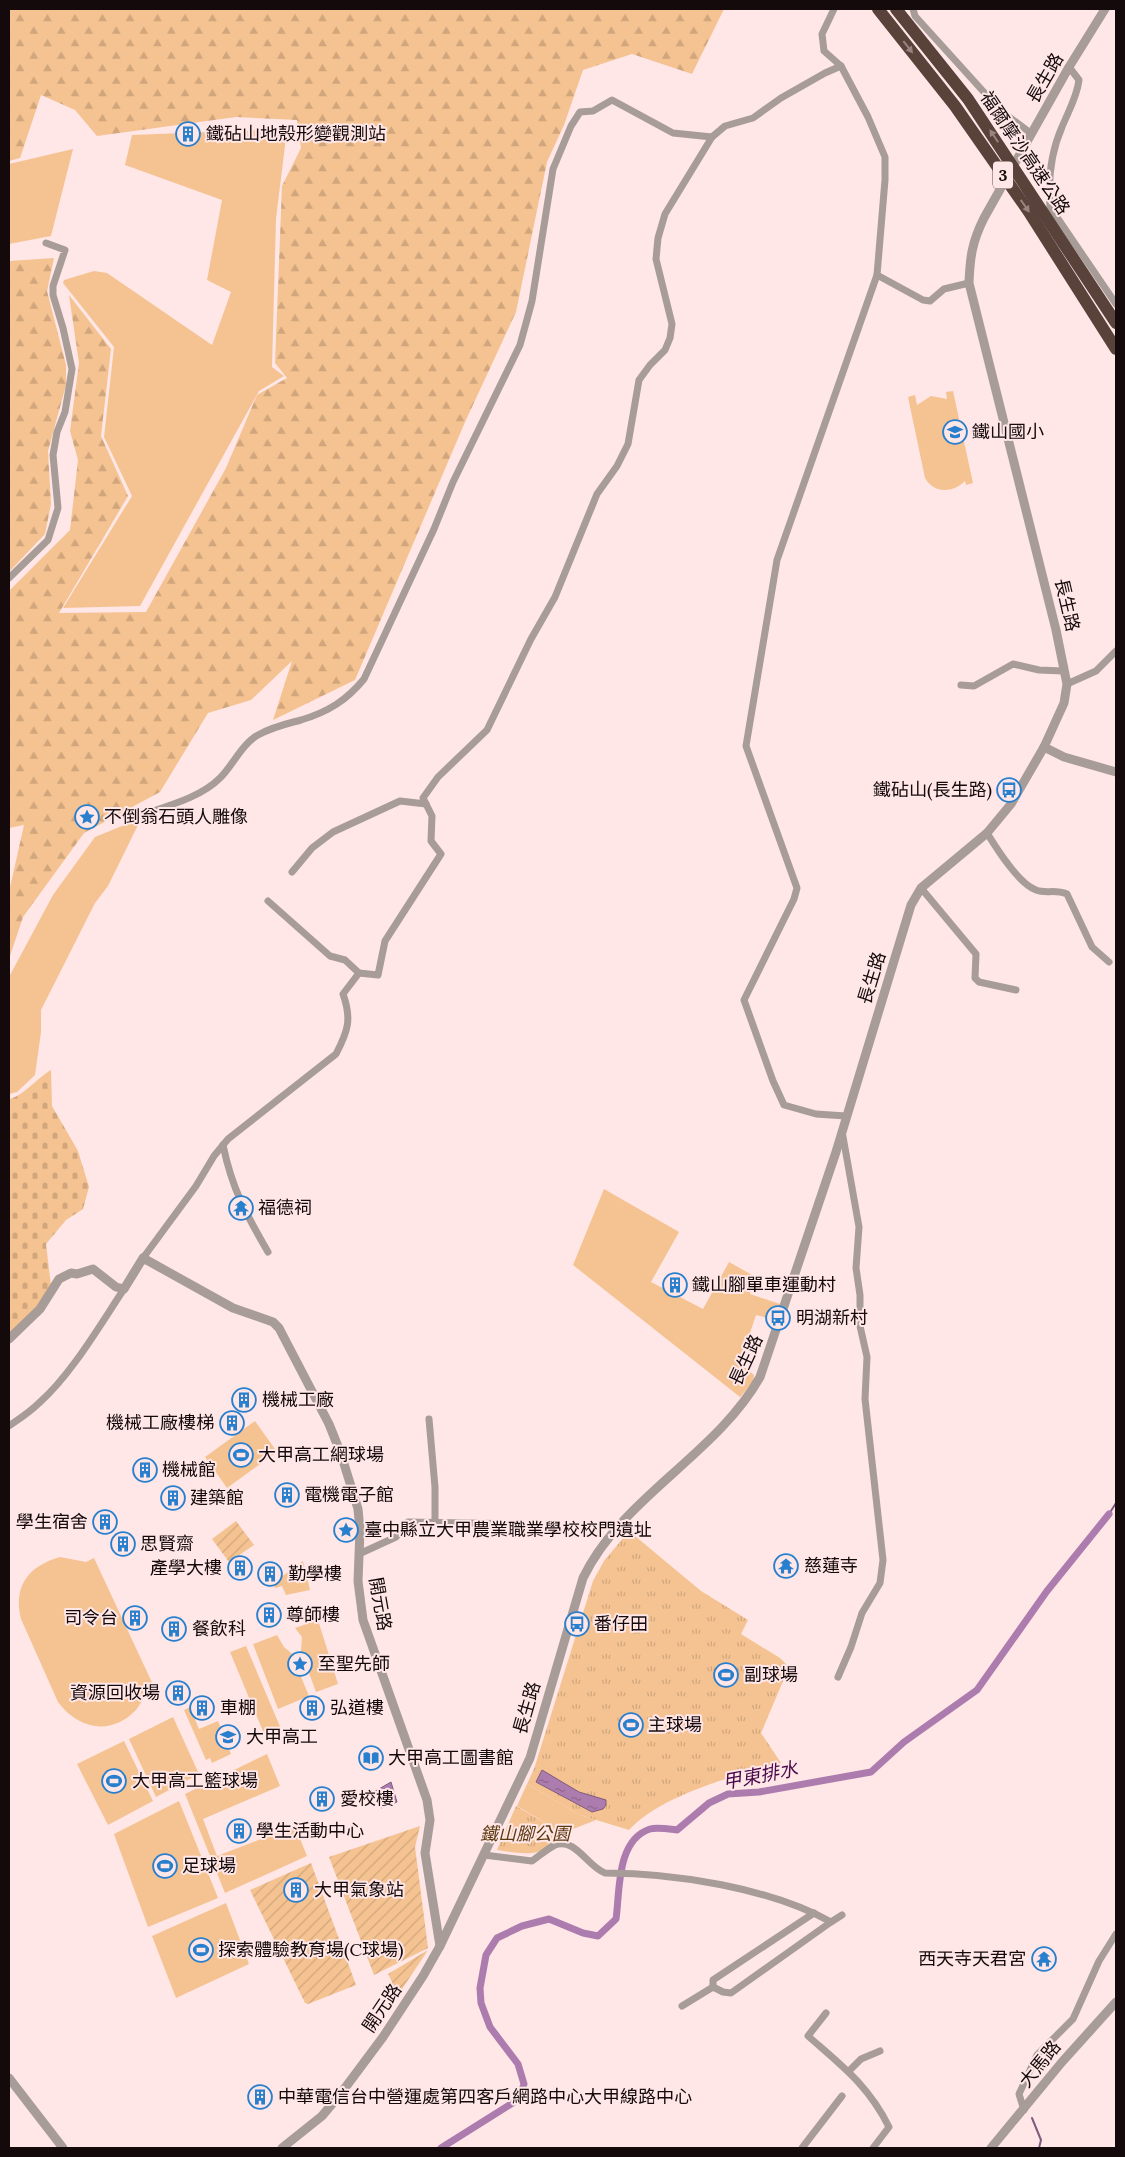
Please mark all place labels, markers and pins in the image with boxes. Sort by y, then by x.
building icon: 鐵砧山地殼形變觀測站 [175,121,201,147]
place label: 鐵砧山地殼形變觀測站 [206,122,386,145]
school or university icon: 鐵山國小 [942,419,968,445]
place label: 鐵山國小 [972,420,1044,443]
bus stop icon: 鐵砧山(長生路) [996,777,1022,803]
place label: 鐵砧山(長生路) [873,778,992,801]
place icon: 不倒翁石頭人雕像 [74,804,100,830]
place label: 不倒翁石頭人雕像 [104,805,248,828]
temple icon: 福德祠 [228,1195,254,1221]
place label: 福德祠 [258,1196,312,1219]
building icon: 鐵山腳單車運動村 [662,1272,688,1298]
place label: 鐵山腳單車運動村 [692,1273,836,1296]
bus stop icon: 明湖新村 [765,1305,791,1331]
place label: 明湖新村 [796,1306,868,1329]
building icon: 機械工廠 [231,1387,257,1413]
place label: 機械工廠 [262,1388,334,1411]
building icon: 機械工廠樓梯 [219,1410,245,1436]
place label: 機械工廠樓梯 [106,1411,214,1434]
sports icon: 大甲高工網球場 [228,1442,254,1468]
place label: 大甲高工網球場 [258,1443,384,1466]
building icon: 機械館 [132,1457,158,1483]
place label: 機械館 [162,1458,216,1481]
building icon: 電機電子館 [274,1482,300,1508]
place label: 電機電子館 [304,1483,394,1506]
building icon: 建築館 [160,1485,186,1511]
place label: 建築館 [190,1486,244,1509]
building icon: 學生宿舍 [92,1509,118,1535]
place label: 學生宿舍 [16,1510,88,1533]
place icon: 臺中縣立大甲農業職業學校校門遺址 [333,1517,359,1543]
place label: 臺中縣立大甲農業職業學校校門遺址 [364,1518,652,1541]
building icon: 思賢齋 [110,1531,136,1557]
place label: 思賢齋 [140,1532,194,1555]
temple icon: 慈蓮寺 [773,1553,799,1579]
place label: 慈蓮寺 [804,1554,858,1577]
building icon: 產學大樓 [227,1555,253,1581]
place label: 產學大樓 [150,1556,222,1579]
building icon: 勤學樓 [257,1561,283,1587]
place label: 勤學樓 [288,1562,342,1585]
building icon: 尊師樓 [256,1602,282,1628]
place label: 尊師樓 [286,1603,340,1626]
building icon: 司令台 [122,1605,148,1631]
place label: 司令台 [64,1606,118,1629]
bus stop icon: 番仔田 [564,1611,590,1637]
place label: 番仔田 [594,1612,648,1635]
building icon: 餐飲科 [161,1616,187,1642]
place label: 餐飲科 [192,1617,246,1640]
place icon: 至聖先師 [287,1651,313,1677]
place label: 至聖先師 [318,1652,390,1675]
sports icon: 副球場 [713,1662,739,1688]
place label: 副球場 [744,1663,798,1686]
building icon: 資源回收場 [165,1680,191,1706]
place label: 資源回收場 [70,1681,160,1704]
building icon: 車棚 [189,1695,215,1721]
building icon: 弘道樓 [299,1695,325,1721]
place label: 車棚 [220,1696,256,1719]
place label: 弘道樓 [330,1696,384,1719]
sports icon: 主球場 [618,1712,644,1738]
place label: 主球場 [648,1713,702,1736]
school or university icon: 大甲高工 [215,1724,241,1750]
place label: 大甲高工 [246,1725,318,1748]
library icon: 大甲高工圖書館 [358,1745,384,1771]
place label: 大甲高工圖書館 [388,1746,514,1769]
sports icon: 大甲高工籃球場 [101,1768,127,1794]
place label: 大甲高工籃球場 [132,1769,258,1792]
building icon: 愛校樓 [309,1786,335,1812]
place label: 愛校樓 [340,1787,394,1810]
building icon: 學生活動中心 [226,1818,252,1844]
place label: 學生活動中心 [256,1819,364,1842]
sports icon: 足球場 [152,1853,178,1879]
place label: 足球場 [182,1854,236,1877]
building icon: 大甲氣象站 [283,1877,309,1903]
place label: 大甲氣象站 [314,1878,404,1901]
sports icon: 探索體驗教育場(C球場) [188,1937,214,1963]
place label: 探索體驗教育場(C球場) [218,1938,404,1961]
temple icon: 西天寺天君宮 [1031,1946,1057,1972]
place label: 西天寺天君宮 [918,1947,1026,1970]
building icon: 中華電信台中營運處第四客戶網路中心大甲線路中心 [247,2084,273,2110]
place label: 中華電信台中營運處第四客戶網路中心大甲線路中心 [278,2085,692,2108]

